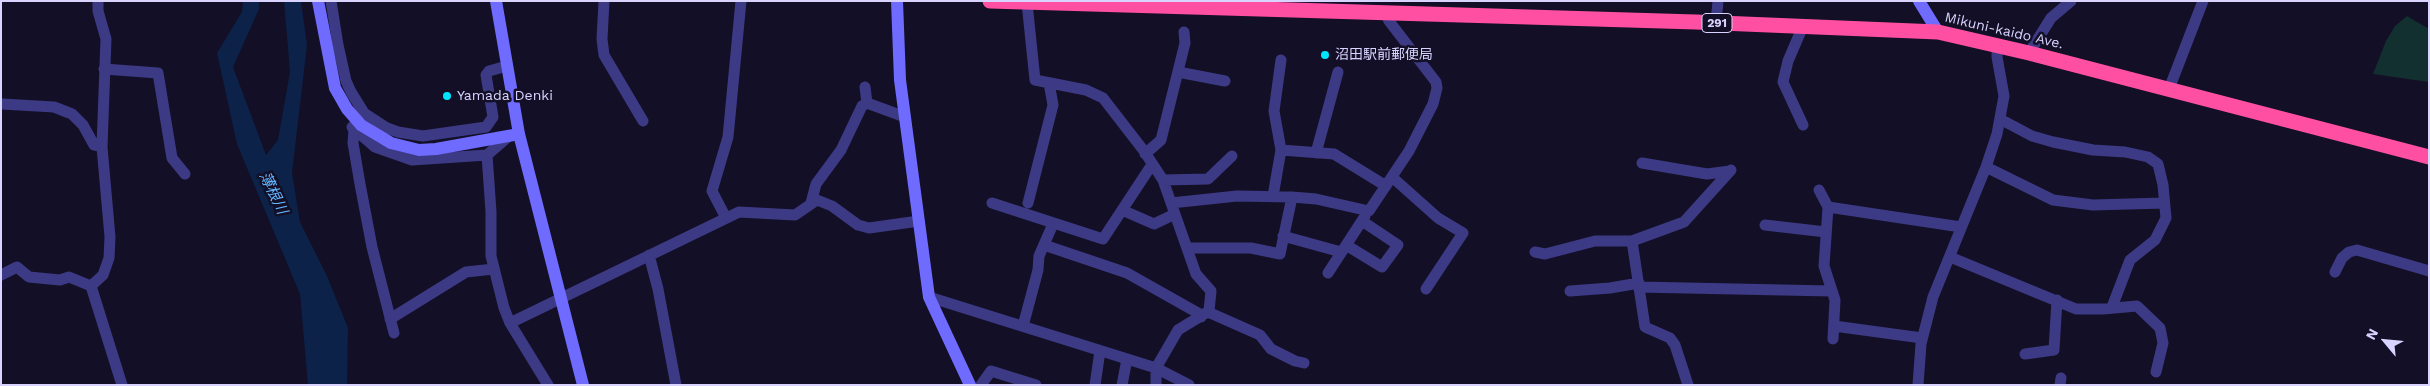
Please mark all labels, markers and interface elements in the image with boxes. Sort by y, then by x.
street label: Mikuni-kaido Ave. [1943,9,2065,53]
road number: 291 [1702,13,1732,32]
place label: 沼田駅前郵便局 [1335,47,1433,63]
marker: 沼田駅前郵便局 [1319,49,1331,61]
place label: Yamada Denki [457,88,553,104]
marker: Yamada Denki [441,90,453,102]
water label: 薄根川 [255,169,291,217]
north arrow [2360,316,2410,366]
text: N [2362,326,2381,342]

